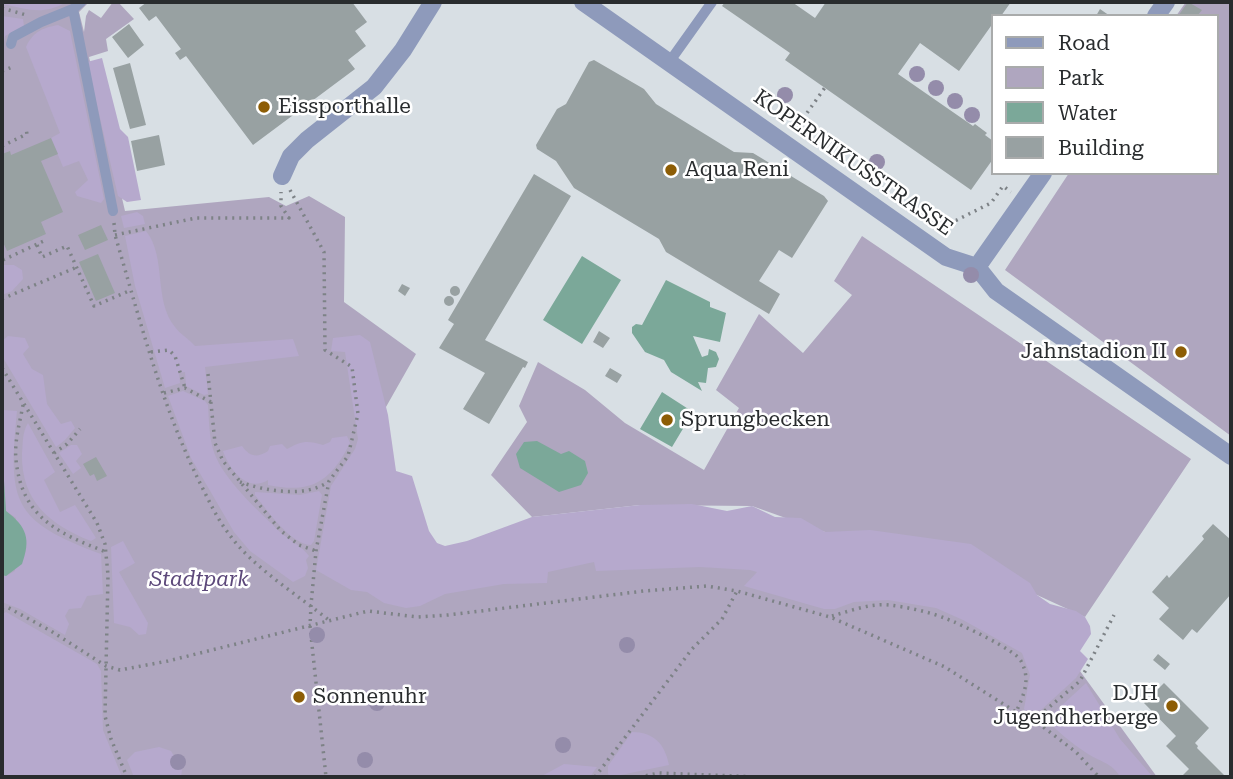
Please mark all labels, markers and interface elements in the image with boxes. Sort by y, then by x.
legend [992,14,1219,175]
text: Road [1058,31,1110,55]
text: Park [1058,66,1104,90]
street label: KOPERNIKUSSTRASSE [748,85,958,241]
place label: Eissporthalle [278,94,411,120]
marker: Eissporthalle [256,99,272,115]
text: Water [1058,101,1117,125]
text: Building [1058,136,1144,160]
place label: Aqua Reni [685,157,789,183]
marker: Aqua Reni [663,162,679,178]
place label: Jahnstadion II [1021,339,1167,365]
marker: Jahnstadion II [1173,344,1189,360]
place label: Sprungbecken [681,407,830,433]
marker: Sprungbecken [659,412,675,428]
park label: Stadtpark [149,567,249,593]
place label: DJH Jugendherberge [993,681,1158,731]
place label: Sonnenuhr [313,684,427,710]
marker: Sonnenuhr [291,689,307,705]
marker: DJH Jugendherberge [1164,698,1180,714]

